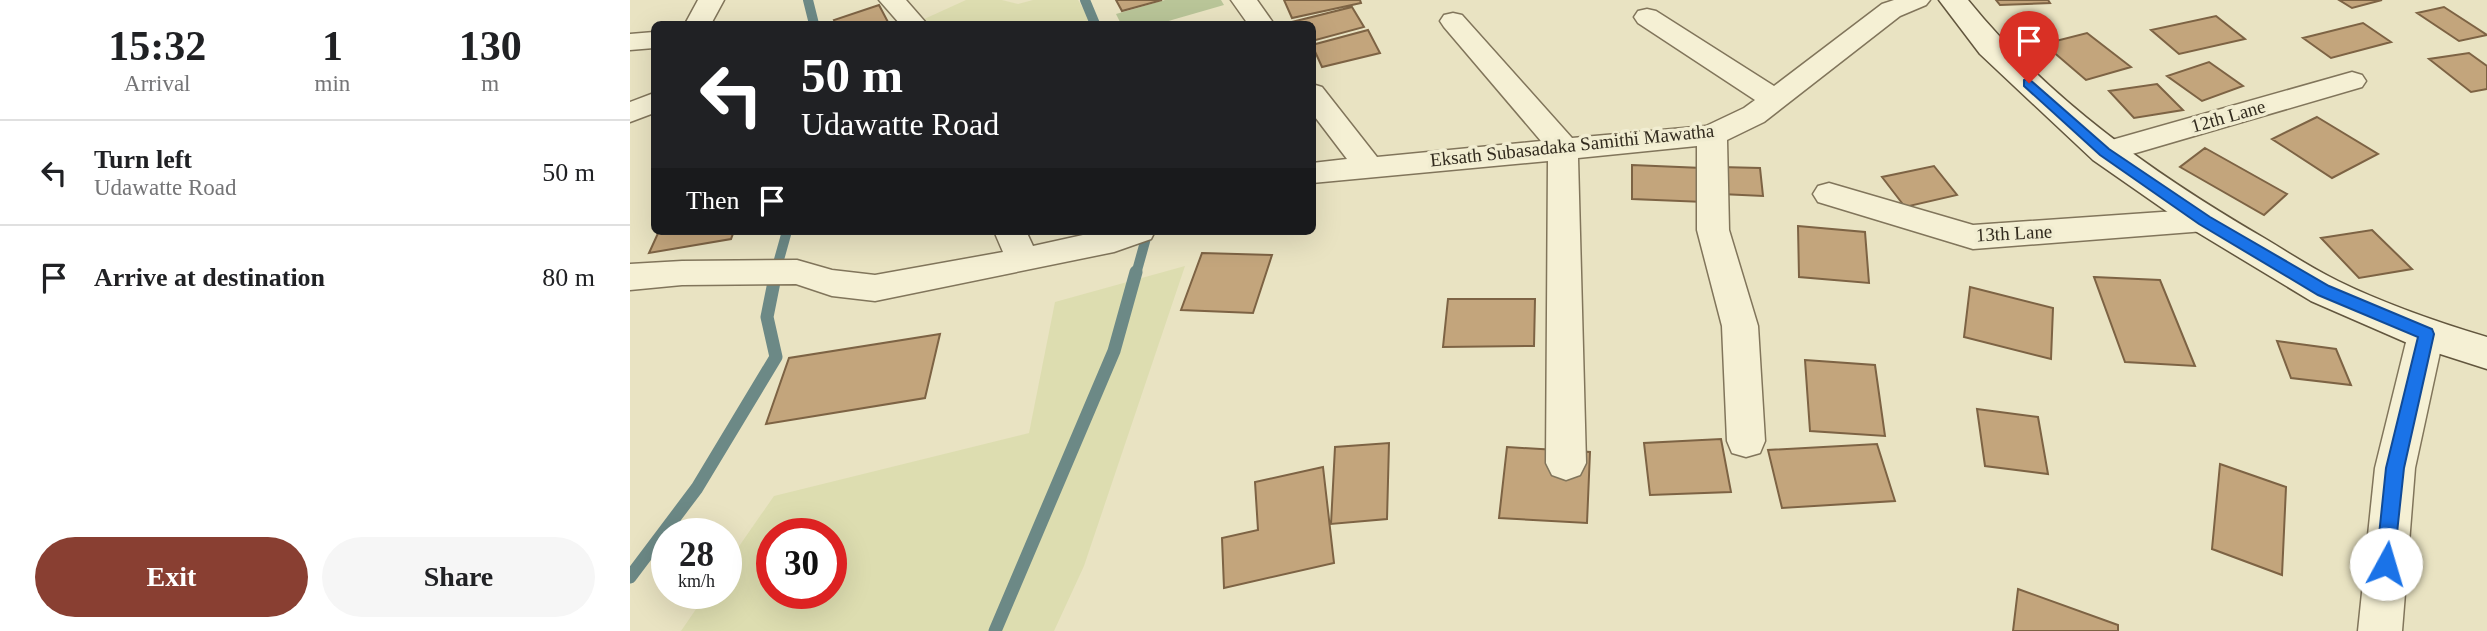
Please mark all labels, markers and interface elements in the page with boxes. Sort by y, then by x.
pin [1999,11,2059,83]
icon: arrive [2010,22,2048,60]
text: 15:32 [108,23,206,69]
text: 1 [322,23,343,69]
text: 130 [459,23,522,69]
text: 50 m [801,48,903,103]
icon: left [686,49,777,140]
text: Arrival [124,71,191,96]
text: min [315,71,350,96]
text: m [481,71,499,96]
street label: 12th Lane [2188,95,2268,137]
text: Udawatte Road [801,106,999,142]
street label: Eksath Subasadaka Samithi Mawatha [1429,120,1716,170]
text: Turn left [94,145,192,174]
icon: left [35,154,73,192]
text: 50 m [542,158,595,187]
text: Udawatte Road [94,175,236,200]
icon: arrive [753,182,791,220]
text: Then [686,186,739,215]
street label: 13th Lane [1975,221,2053,245]
icon: arrive [35,259,73,297]
text: Arrive at destination [94,263,325,292]
text: 80 m [542,263,595,292]
speed limit sign: 30 [756,518,847,609]
position arrow [2349,527,2423,601]
text: 28 [679,535,714,574]
button: Exit [35,537,308,617]
button: Share [322,537,595,617]
text: km/h [678,571,715,591]

